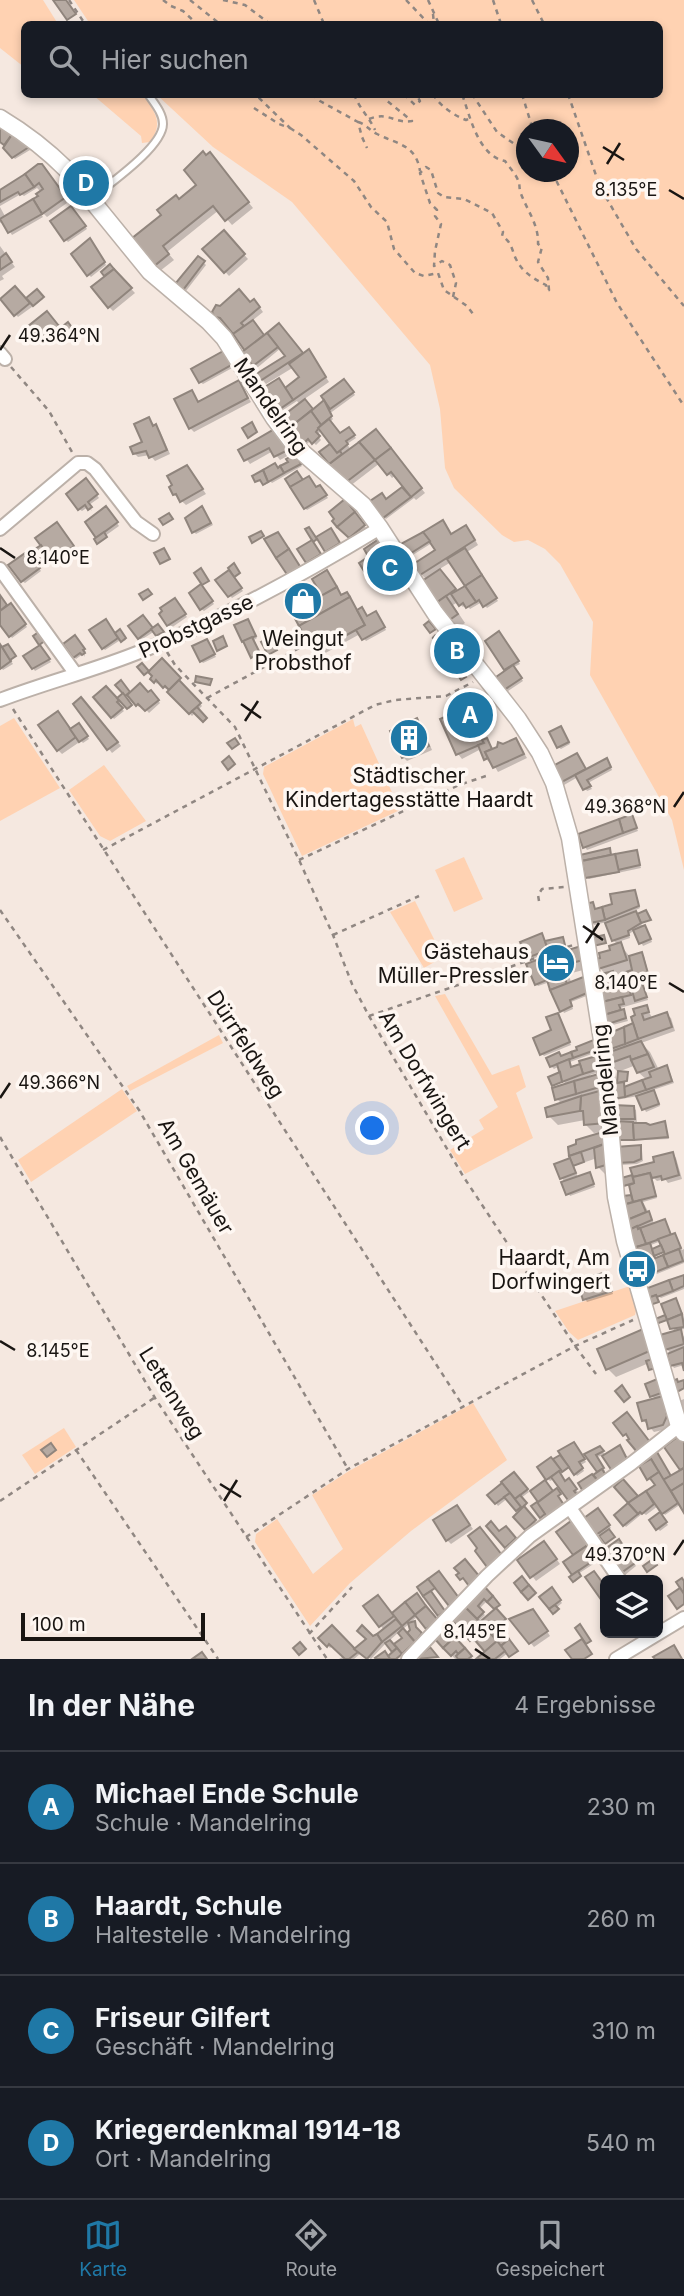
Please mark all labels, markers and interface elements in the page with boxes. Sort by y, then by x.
search box [21,21,663,98]
icon: search [45,41,83,79]
text: Hier suchen [101,44,249,75]
north arrow [516,119,579,182]
pin: D [63,157,109,209]
text: 8.135°E [595,179,657,200]
text: 49.364°N [18,325,100,346]
street label: Mandelring [229,353,313,459]
pin: C [367,542,413,594]
text: 8.140°E [26,547,90,568]
shop icon: Weingut Probsthof [282,580,324,622]
street label: Probstgasse [135,589,257,663]
pin: B [434,625,480,677]
place label: Weingut Probsthof [254,626,352,675]
pin: A [447,689,493,741]
building icon: Städtischer Kindertagesstätte Haardt [388,717,430,759]
place label: Städtischer Kindertagesstätte Haardt [285,763,533,812]
text: 49.368°N [584,796,666,817]
place label: Gästehaus Müller-Pressler [378,939,529,988]
hotel icon: Gästehaus Müller-Pressler [535,942,577,984]
text: 8.140°E [594,972,658,993]
street label: Dürrfeldweg [202,985,290,1103]
street label: Am Dorfwingert [374,1006,476,1154]
street label: Mandelring [587,1023,623,1137]
text: 49.366°N [18,1072,100,1093]
your location [355,1111,389,1145]
street label: Am Gemäuer [153,1114,239,1238]
place label: Haardt, Am Dorfwingert [491,1245,610,1294]
bus stop icon: Haardt, Am Dorfwingert [616,1248,658,1290]
text: 8.145°E [26,1340,90,1361]
street label: Lettenweg [134,1342,210,1444]
text: 49.370°N [584,1544,666,1565]
map controls [600,1575,663,1638]
button: layers [600,1575,663,1638]
scale bar [21,1610,205,1642]
text: 100 m [32,1613,86,1636]
text: 8.145°E [443,1621,507,1642]
text: In der Nähe [28,1687,195,1723]
text: 4 Ergebnisse [514,1691,656,1719]
text: Michael Ende Schule [95,1778,359,1809]
text: A [42,1793,60,1821]
text: 230 m [587,1793,656,1821]
text: Schule · Mandelring [95,1809,311,1837]
text: Haardt, Schule [95,1890,282,1921]
text: B [43,1905,59,1933]
text: 260 m [587,1905,656,1933]
text: Haltestelle · Mandelring [95,1921,351,1949]
text: Friseur Gilfert [95,2002,270,2033]
text: C [42,2017,60,2045]
text: 310 m [591,2017,656,2045]
text: Geschäft · Mandelring [95,2033,335,2061]
text: Kriegerdenkmal 1914-18 [95,2114,401,2145]
text: D [43,2129,59,2157]
text: 540 m [586,2129,656,2157]
text: Ort · Mandelring [95,2145,271,2173]
tab: Karte [79,2216,127,2281]
tab: Route [285,2216,337,2281]
tab: Gespeichert [495,2216,605,2281]

